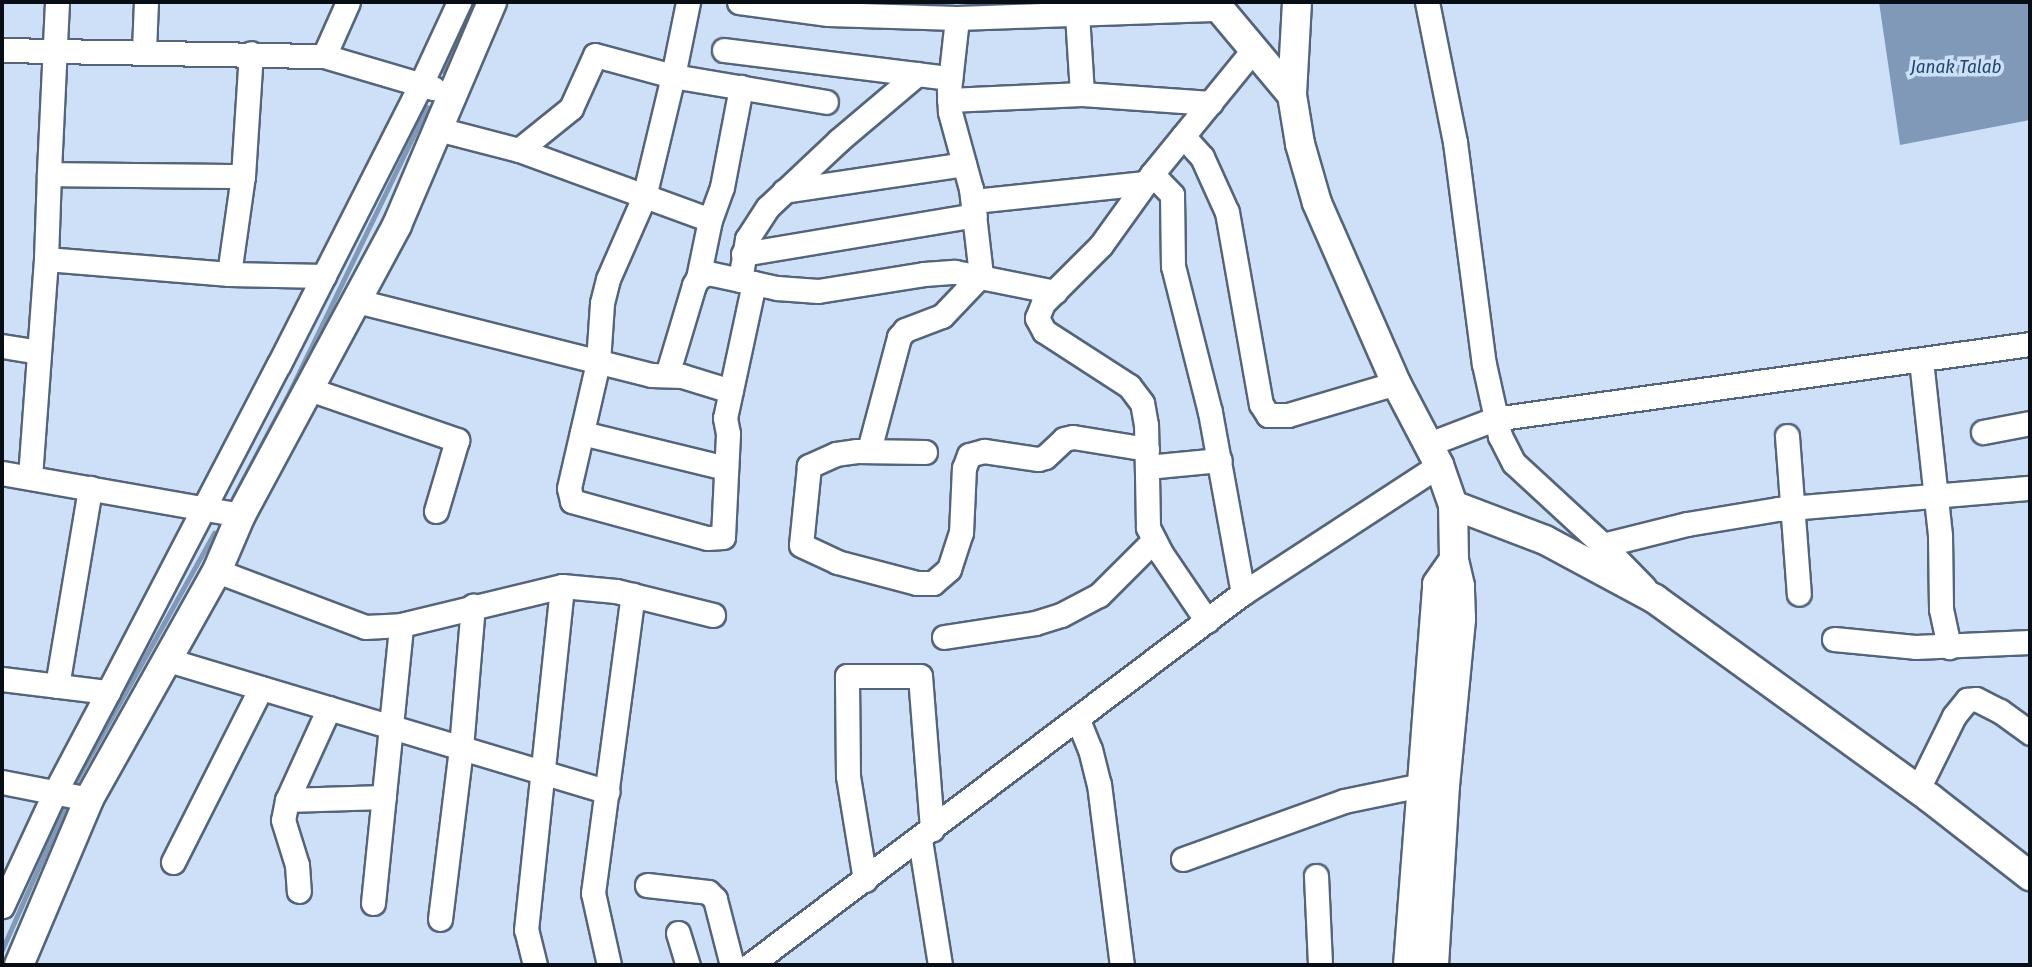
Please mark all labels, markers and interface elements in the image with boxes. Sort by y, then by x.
water label: Janak Talab [1910,56,2002,78]

